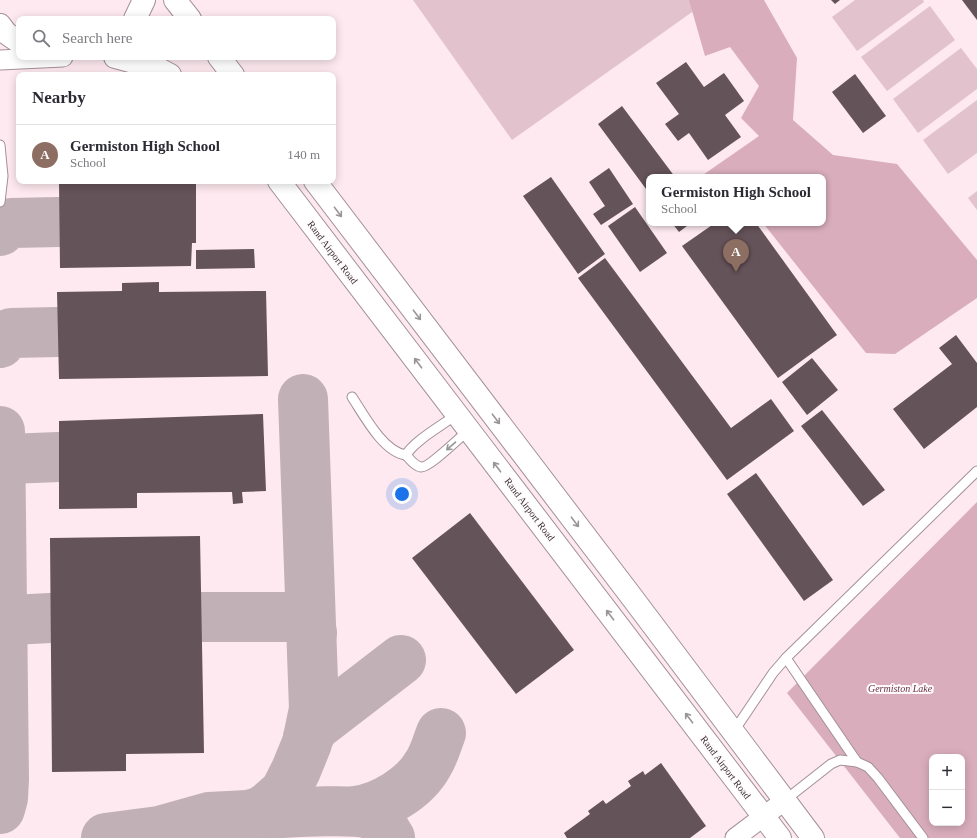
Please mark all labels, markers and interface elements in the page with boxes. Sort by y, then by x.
search box [16,16,336,60]
icon: search [30,27,52,49]
text: Search here [62,30,132,46]
text: Nearby [32,88,86,107]
text: Germiston High School [70,138,220,154]
text: A [40,147,50,162]
text: 140 m [287,147,320,162]
text: School [70,155,106,170]
popup [646,174,826,226]
text: Germiston High School [661,184,811,200]
text: School [661,201,697,216]
one-way arrow [334,206,342,217]
street label: Rand Airport Road [305,219,360,286]
pin: A [723,239,749,272]
one-way arrow [413,310,421,321]
one-way arrow [414,358,423,369]
one-way arrow [492,413,500,424]
one-way arrow [446,441,456,450]
one-way arrow [493,461,502,472]
street label: Rand Airport Road [502,476,557,543]
your location [392,484,412,504]
one-way arrow [571,516,579,527]
one-way arrow [606,609,614,620]
park label: Germiston Lake [868,683,933,694]
one-way arrow [685,712,693,723]
street label: Rand Airport Road [698,734,753,801]
map controls [929,754,965,826]
button: + [929,754,965,790]
button: − [929,790,965,826]

